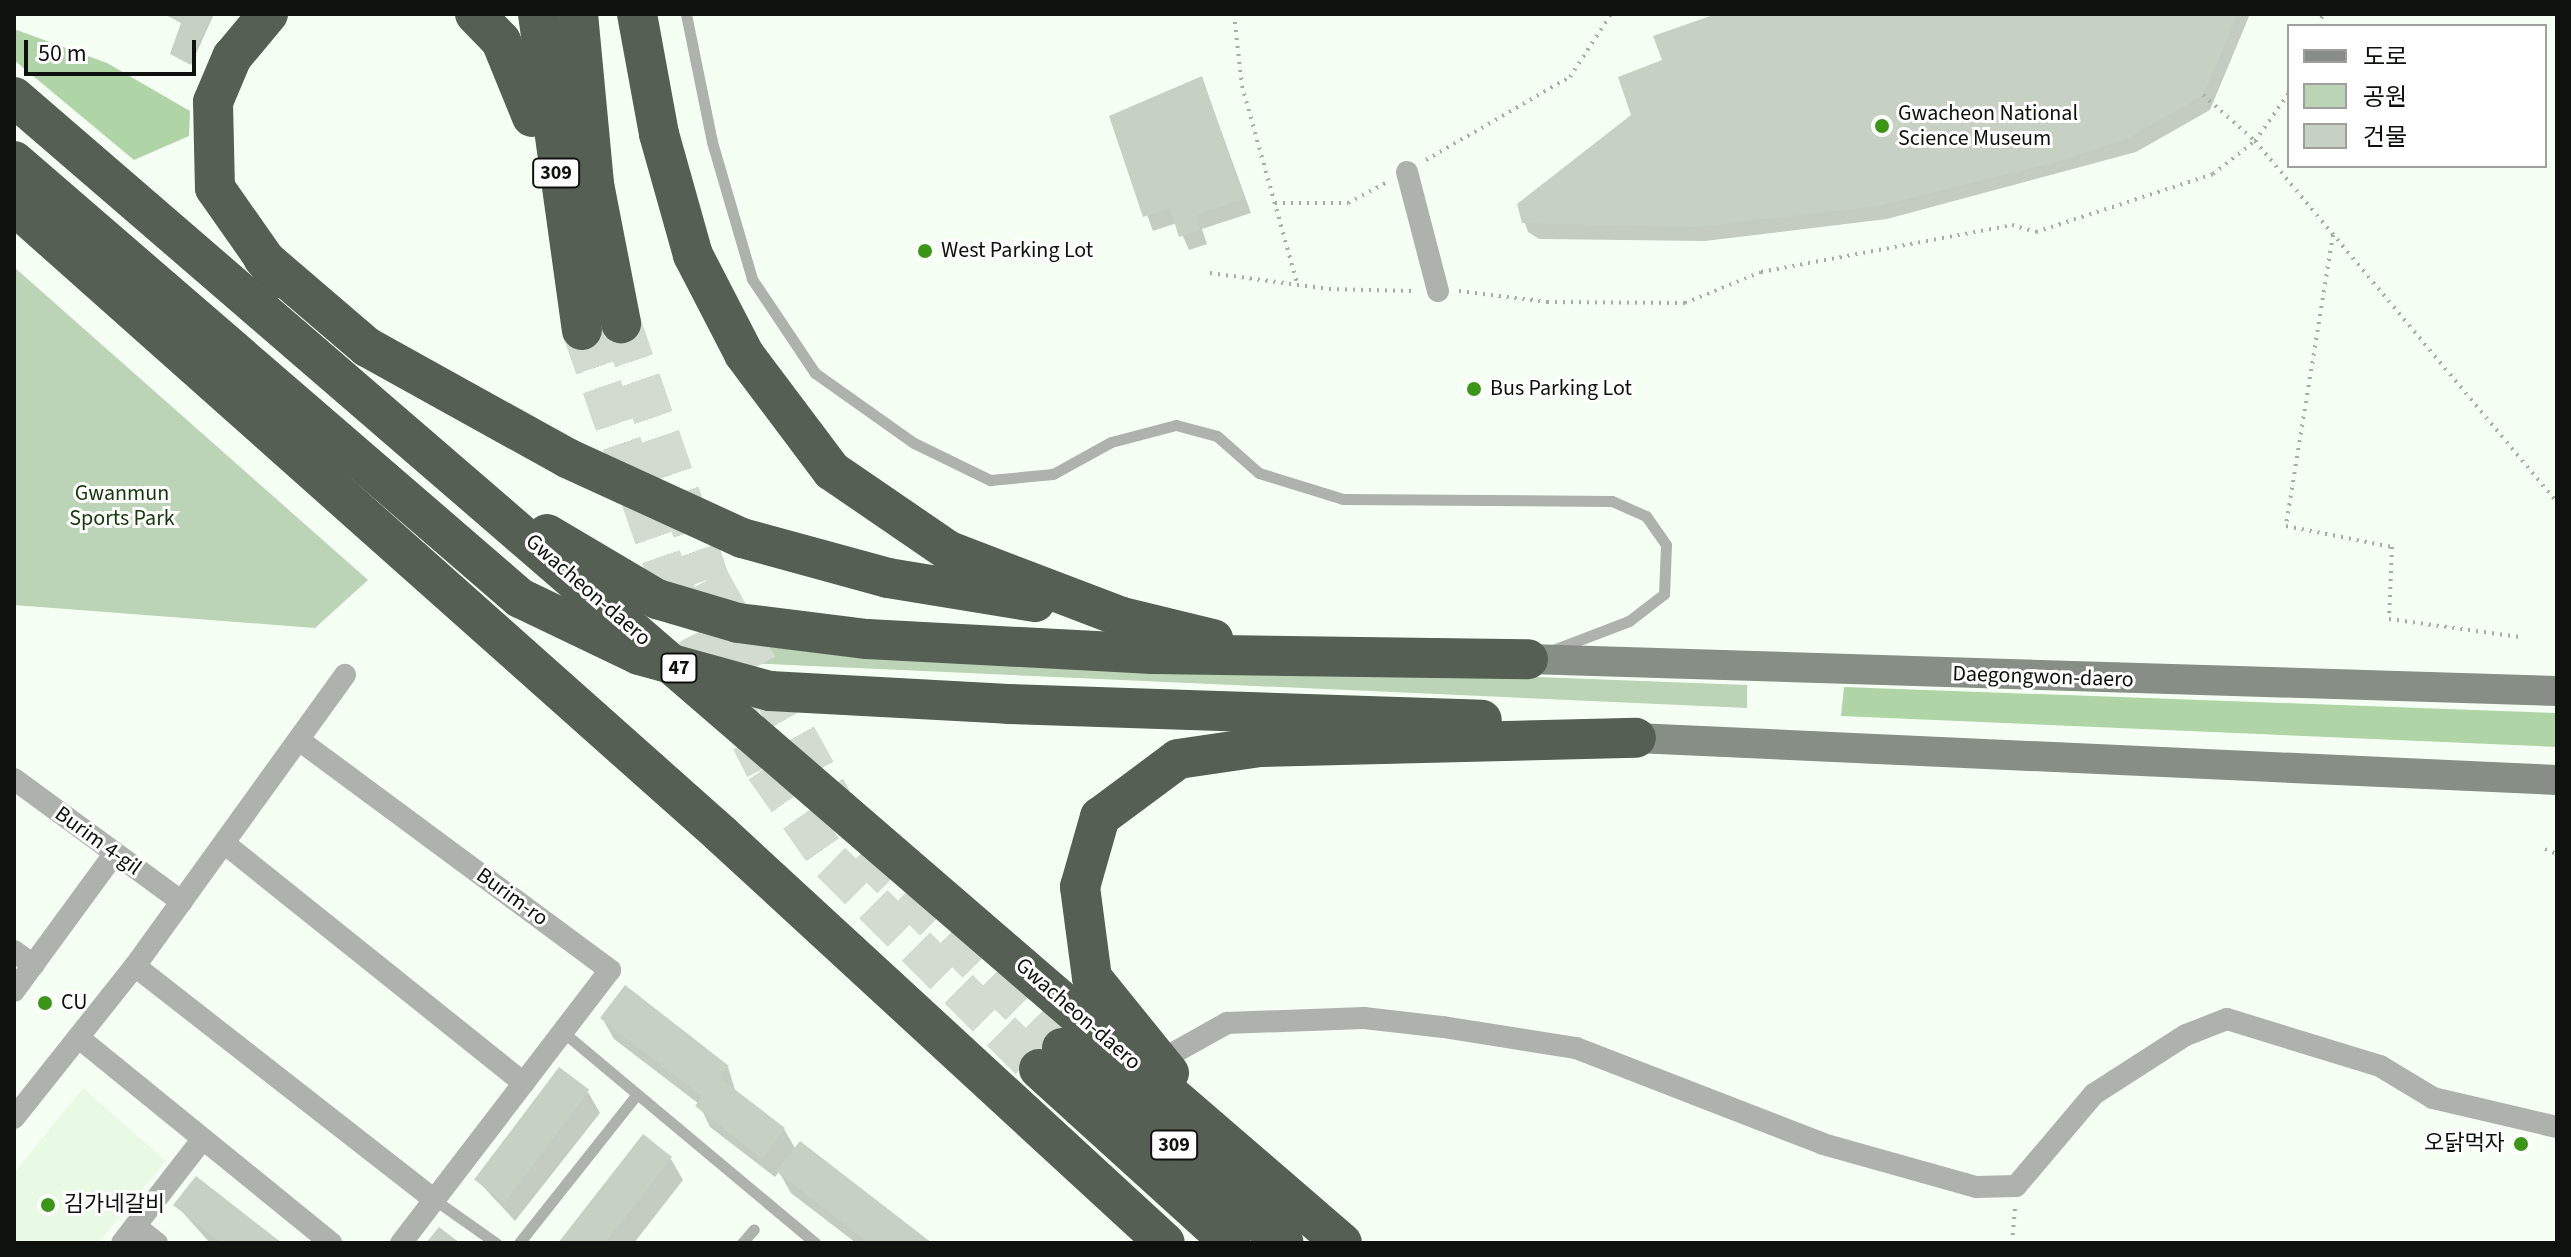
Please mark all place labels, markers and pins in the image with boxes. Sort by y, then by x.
place label: Gwacheon National Science Museum [1898,100,2078,152]
marker: Gwacheon National Science Museum [1873,117,1891,135]
place label: West Parking Lot [941,238,1093,264]
marker: West Parking Lot [916,242,934,260]
place label: Bus Parking Lot [1490,376,1632,402]
marker: Bus Parking Lot [1465,380,1483,398]
place label: CU [61,990,87,1016]
marker: CU [36,994,54,1012]
place label: 오닭먹자 [2424,1131,2505,1157]
marker: 오닭먹자 [2512,1135,2530,1153]
place label: 김가네갈비 [64,1192,165,1218]
marker: 김가네갈비 [39,1196,57,1214]

